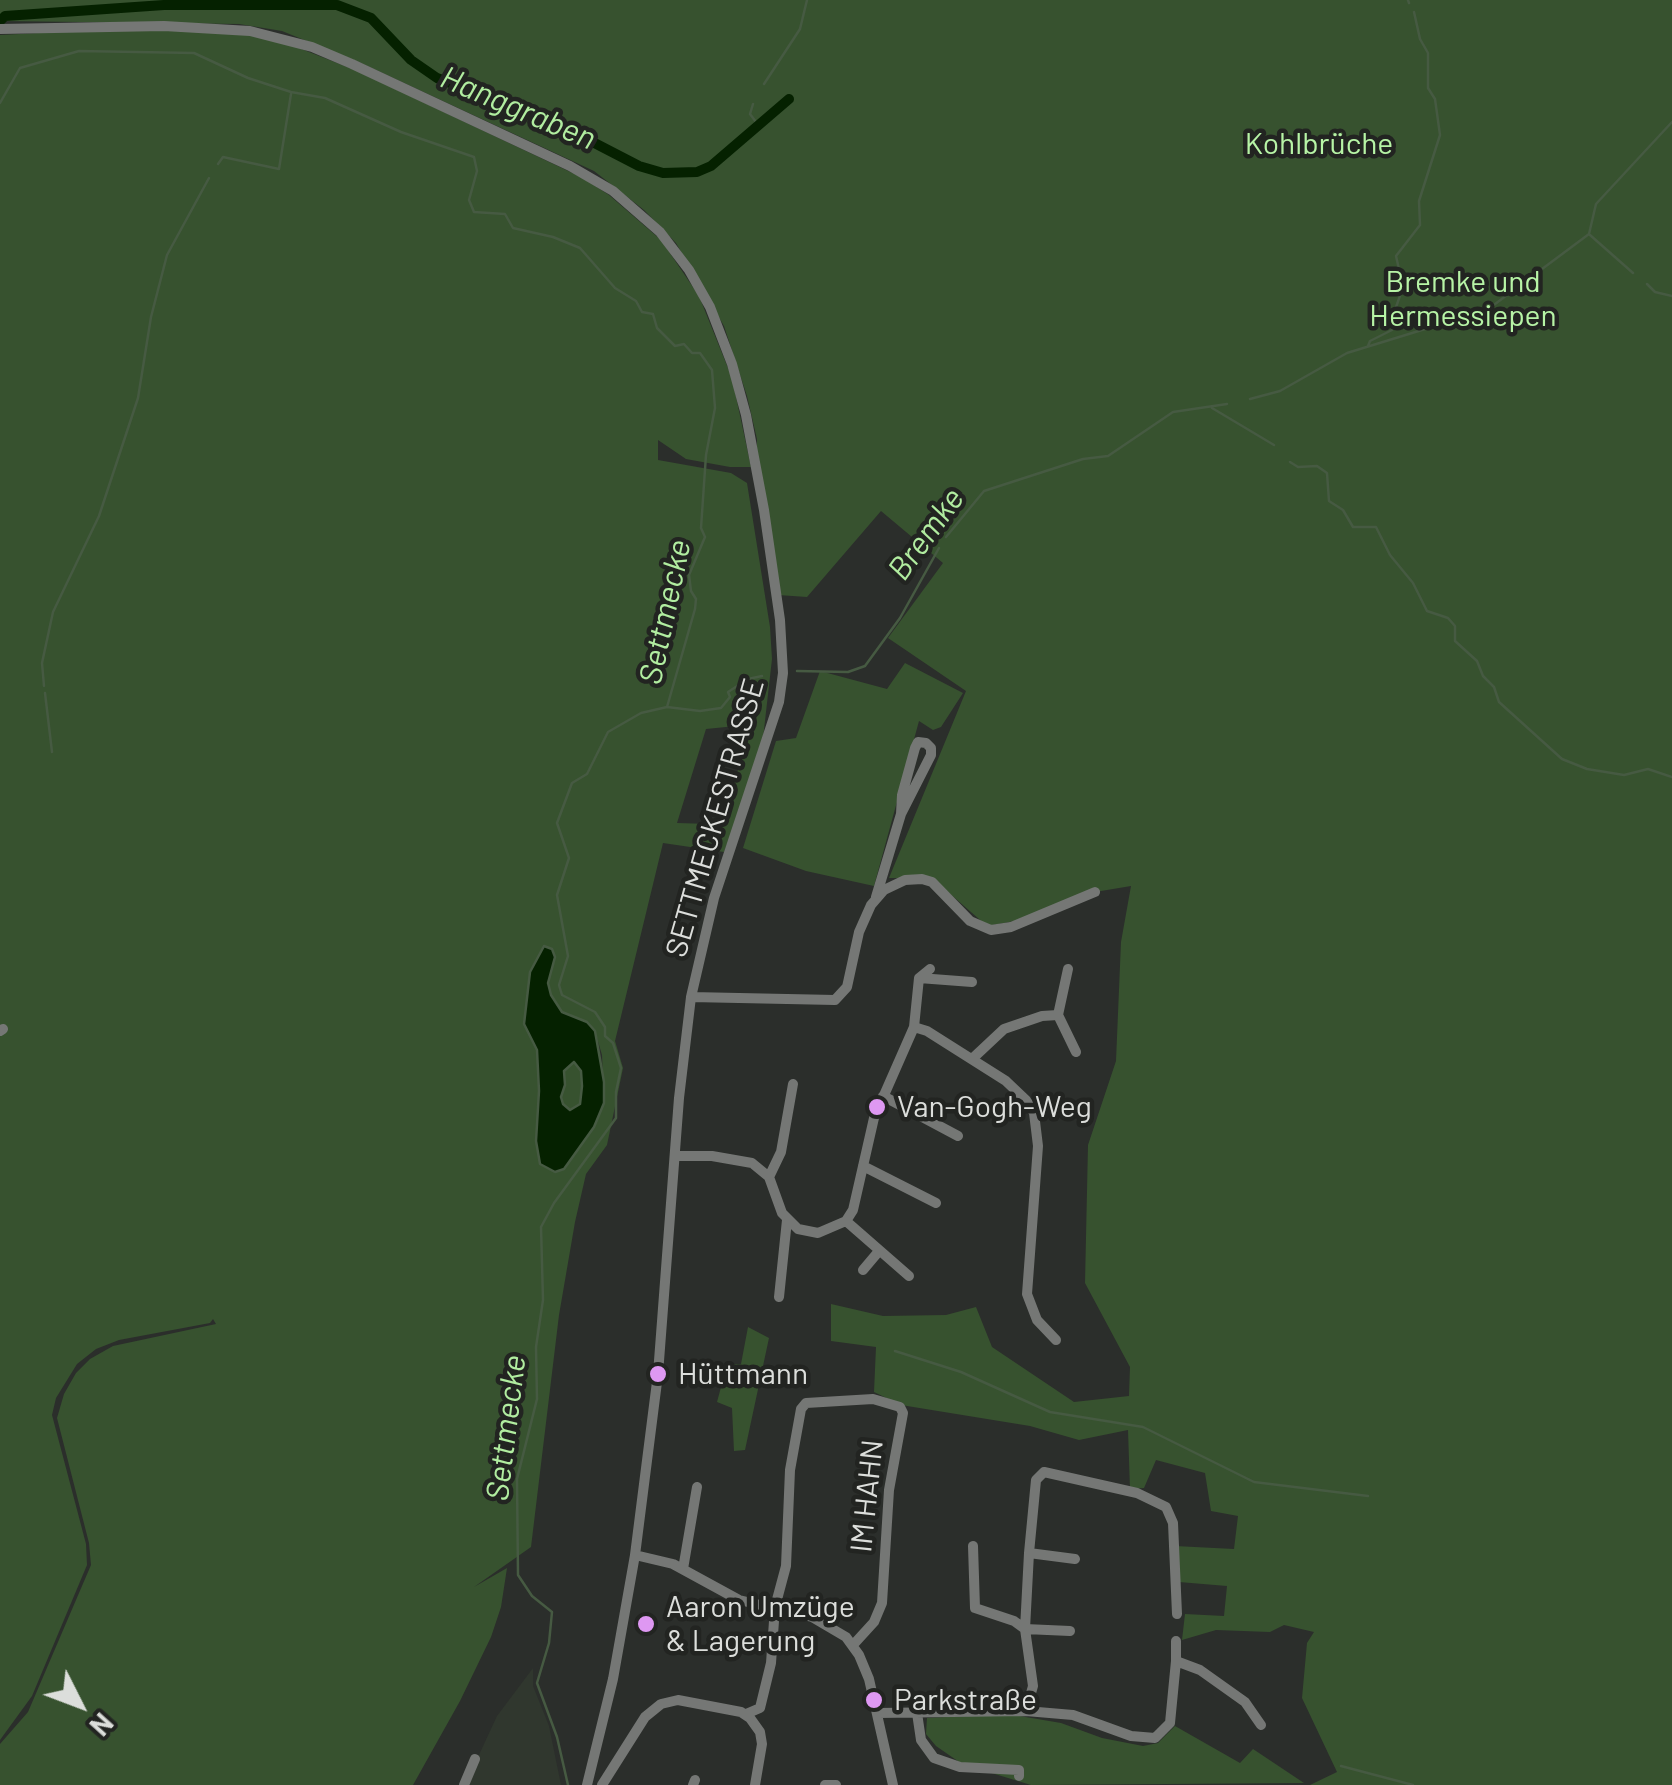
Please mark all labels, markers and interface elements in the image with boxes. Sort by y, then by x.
water label: Hanggraben [435,58,601,158]
park label: Kohlbrüche [1245,126,1393,162]
park label: Bremke und Hermessiepen [1369,264,1557,334]
water label: Bremke [880,481,972,587]
water label: Settmecke [631,536,699,688]
street label: SETTMECKESTRASSE [658,675,772,961]
place label: Van-Gogh-Weg [897,1089,1092,1125]
marker: Van-Gogh-Weg [866,1096,888,1118]
water label: Settmecke [478,1353,534,1503]
place label: Hüttmann [678,1356,808,1392]
marker: Hüttmann [647,1363,669,1385]
street label: IM HAHN [843,1438,891,1554]
place label: Aaron Umzüge & Lagerung [666,1589,855,1660]
marker: Aaron Umzüge & Lagerung [635,1613,657,1635]
north arrow [30,1655,130,1755]
place label: Parkstraße [894,1682,1037,1718]
marker: Parkstraße [863,1689,885,1711]
text: N [83,1707,121,1743]

